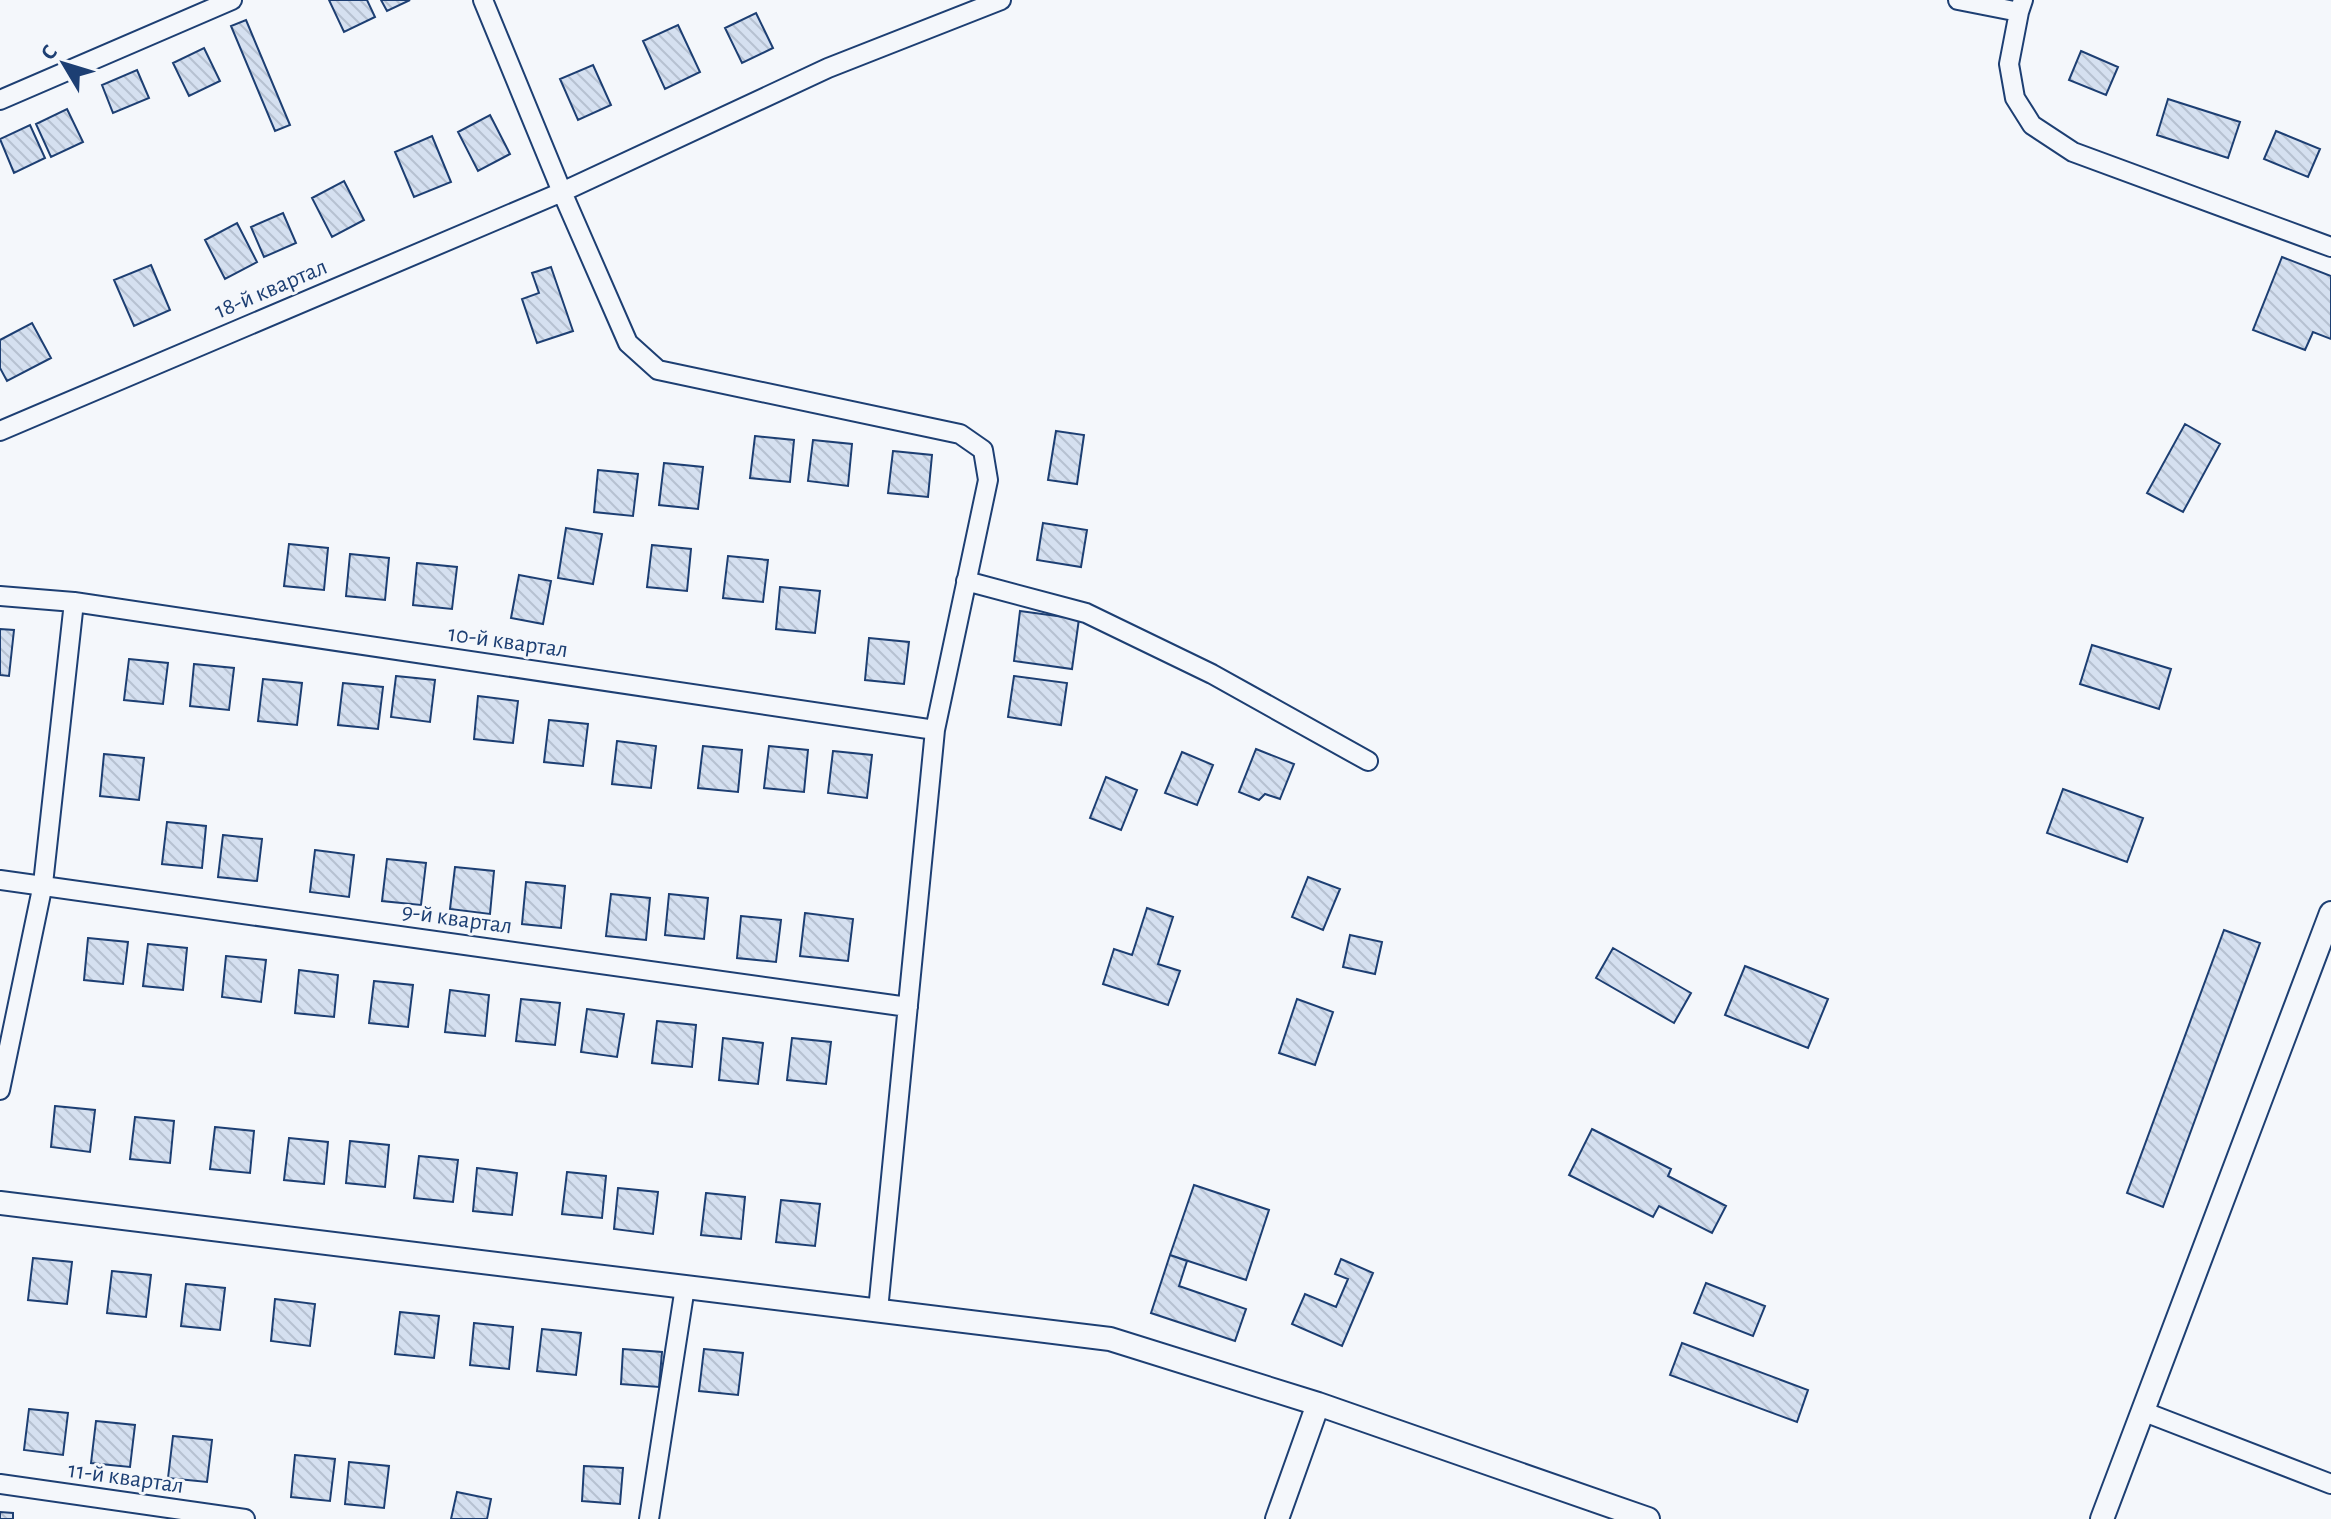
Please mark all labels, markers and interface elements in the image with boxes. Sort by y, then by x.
north arrow [24,24,104,104]
text: С [37,41,61,64]
street label: 18-й квартал [211,255,331,323]
street label: 10-й квартал [446,622,570,662]
street label: 9-й квартал [400,899,514,939]
street label: 11-й квартал [67,1458,185,1498]

